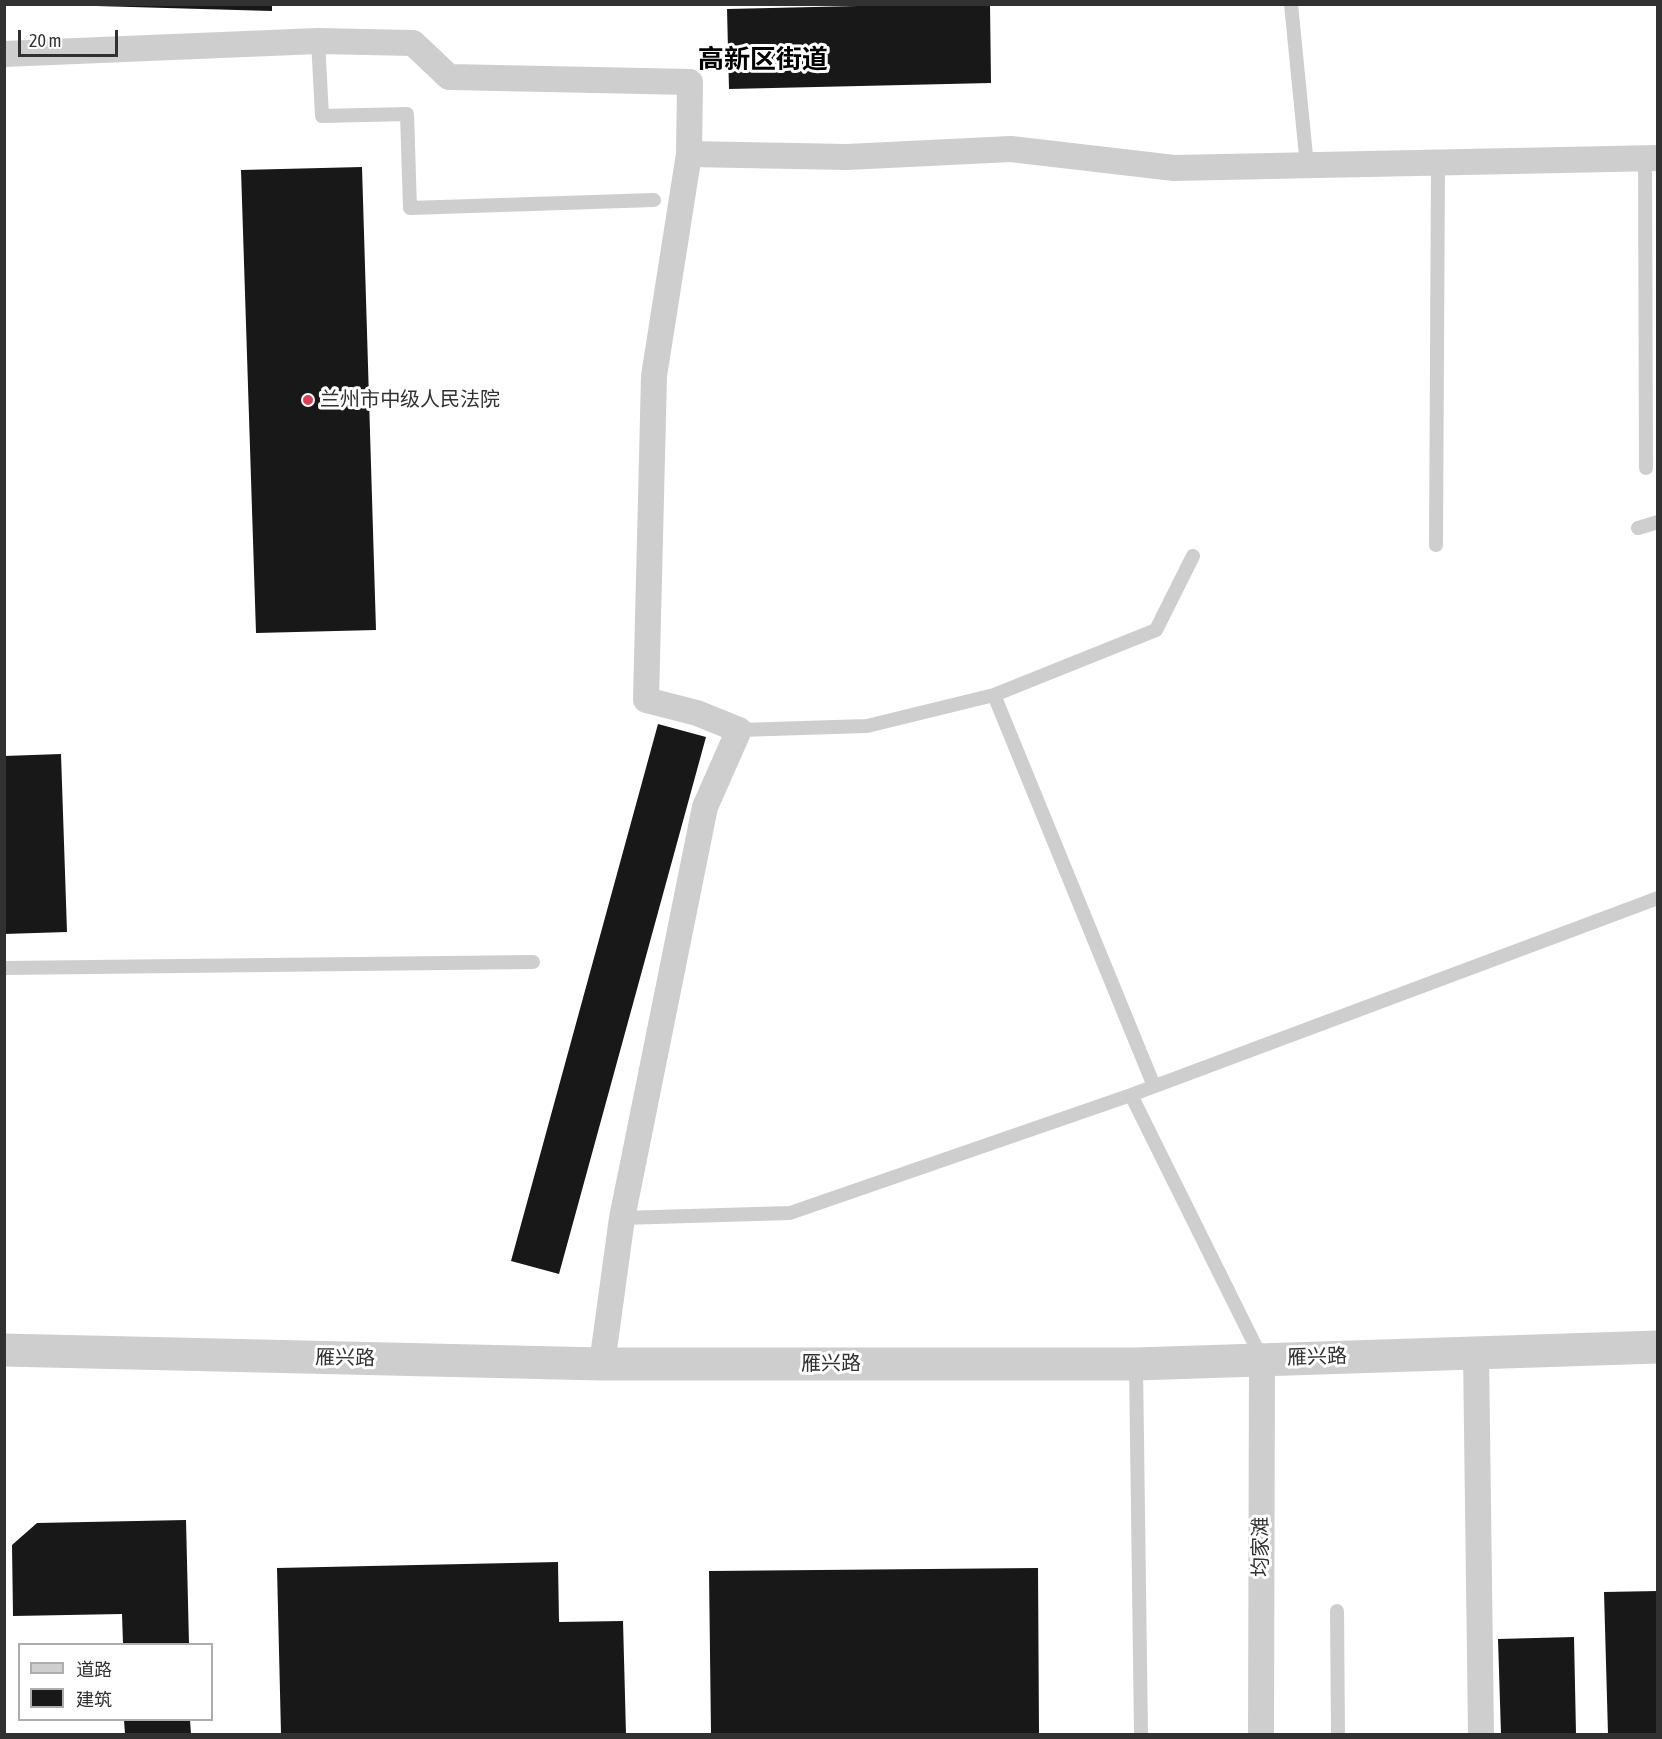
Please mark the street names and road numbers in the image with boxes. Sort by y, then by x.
street label: 雁兴路 [1287,1344,1347,1370]
street label: 雁兴路 [315,1345,375,1371]
street label: 雁兴路 [801,1352,861,1376]
street label: 均家滩 [1249,1517,1273,1577]

